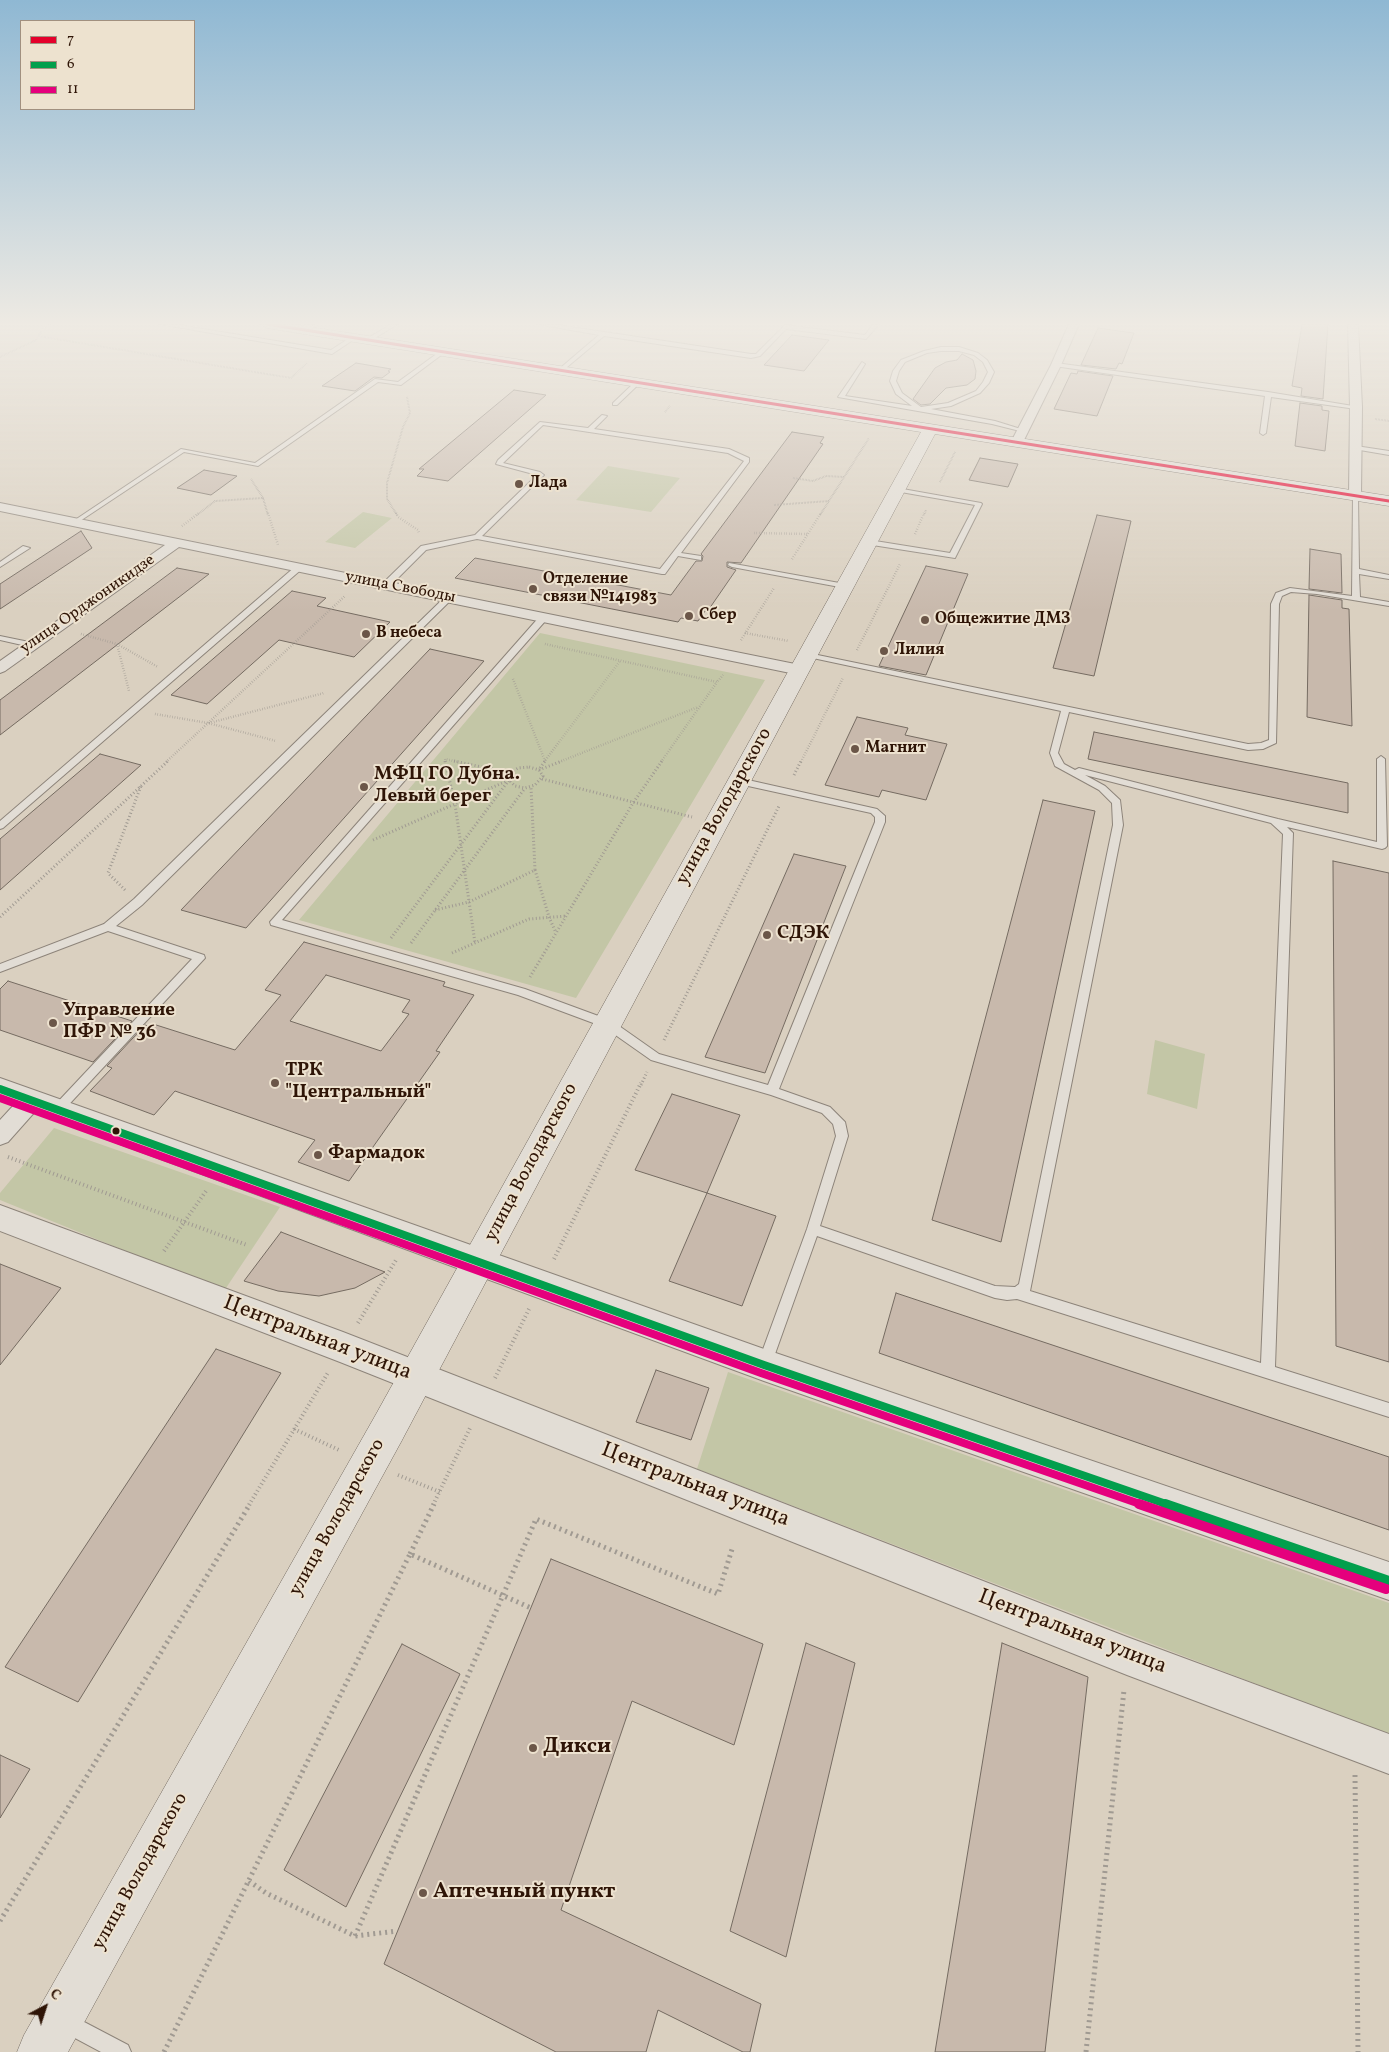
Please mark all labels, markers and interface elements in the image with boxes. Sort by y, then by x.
legend [20,20,195,110]
text: 7 [67,29,74,50]
text: 6 [67,54,75,75]
text: 11 [67,79,79,100]
place label: Лада [529,474,568,494]
marker: Лада [513,478,525,490]
street label: улица Орджоникидзе [17,551,159,659]
street label: улица Свободы [343,568,457,608]
place label: Отделение связи №141983 [543,570,657,608]
marker: Отделение связи №141983 [527,583,539,595]
place label: Сбер [699,606,737,626]
marker: Сбер [683,610,695,622]
place label: Общежитие ДМЗ [935,610,1070,630]
marker: Общежитие ДМЗ [919,614,931,626]
place label: В небеса [376,624,442,644]
marker: В небеса [360,628,372,640]
place label: Лилия [894,641,944,661]
marker: Лилия [878,645,890,657]
street label: улица Володарского [672,724,778,890]
place label: Магнит [865,739,926,759]
marker: Магнит [849,743,861,755]
place label: МФЦ ГО Дубна. Левый берег [374,765,520,809]
marker: МФЦ ГО Дубна. Левый берег [358,781,370,793]
place label: СДЭК [777,924,829,946]
marker: СДЭК [761,929,773,941]
place label: Управление ПФР № 36 [63,1001,175,1045]
marker: Управление ПФР № 36 [47,1017,59,1029]
place label: ТРК "Центральный" [285,1061,431,1105]
marker: ТРК "Центральный" [269,1077,281,1089]
street label: улица Володарского [481,1080,583,1246]
unlabelled marker [111,1126,121,1136]
place label: Фармадок [328,1144,425,1166]
marker: Фармадок [312,1149,324,1161]
street label: Центральная улица [219,1291,415,1387]
street label: улица Володарского [285,1435,391,1601]
street label: Центральная улица [597,1438,793,1534]
street label: Центральная улица [974,1585,1170,1681]
place label: Дикси [543,1735,611,1761]
marker: Дикси [527,1742,539,1754]
street label: улица Володарского [88,1789,194,1955]
place label: Аптечный пункт [433,1880,615,1906]
marker: Аптечный пункт [417,1887,429,1899]
north arrow [20,1982,70,2032]
text: С [45,1985,65,2005]

